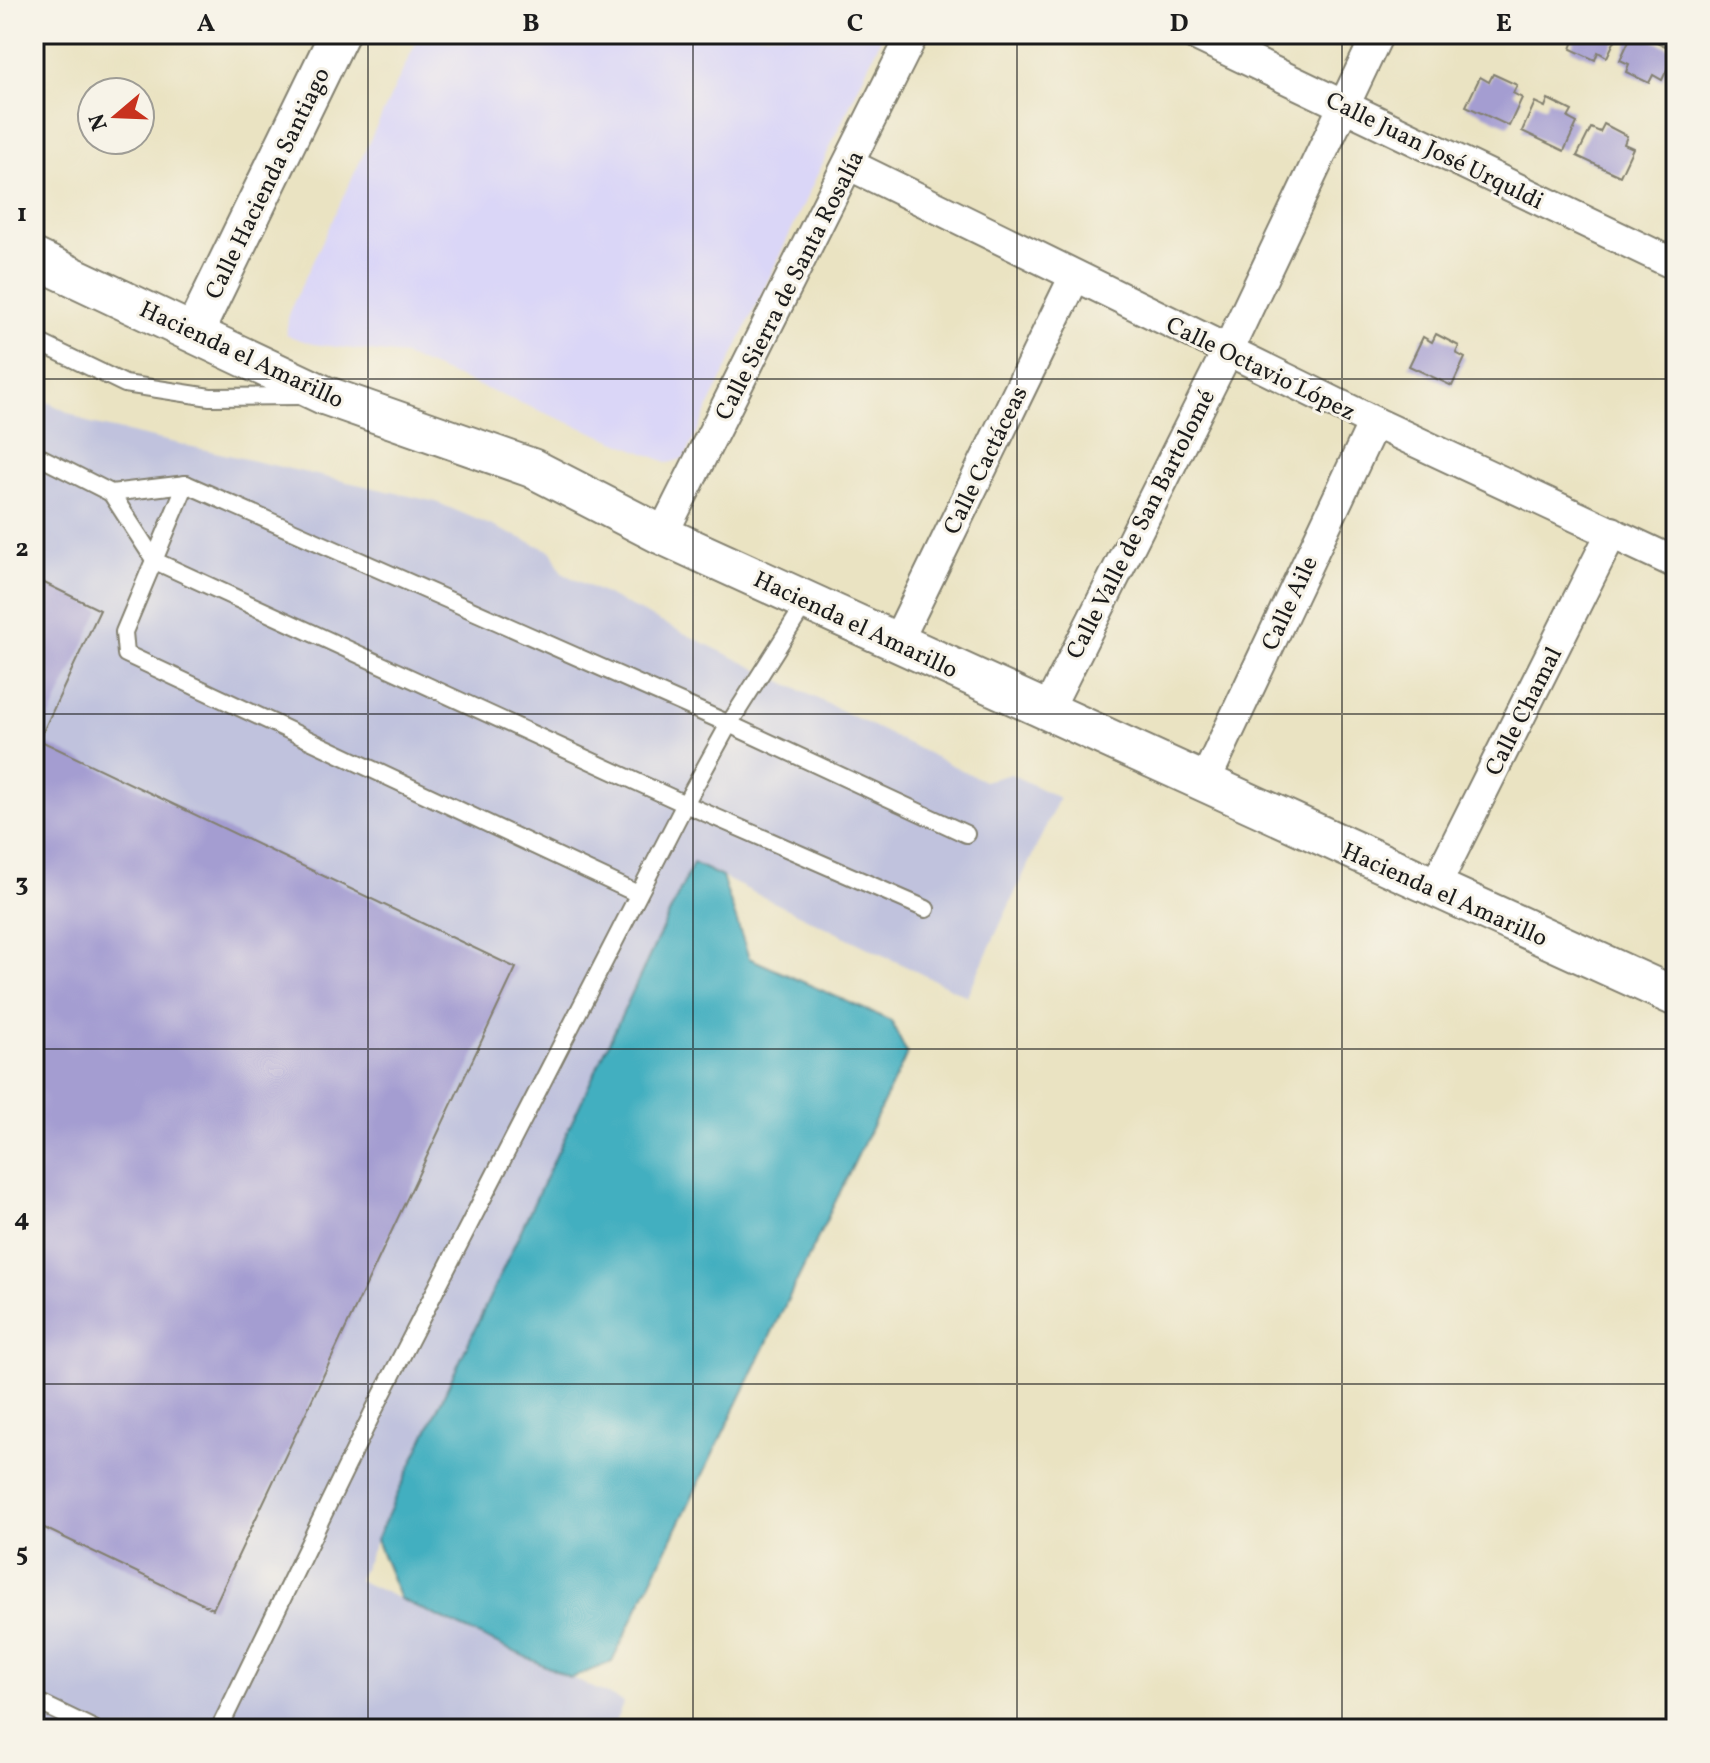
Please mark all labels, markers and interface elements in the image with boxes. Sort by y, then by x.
text: A [197,6,216,42]
text: B [522,6,540,42]
text: C [847,6,863,42]
text: D [1169,6,1189,42]
text: E [1496,6,1512,42]
street label: Calle Hacienda Santiago [198,62,340,306]
north arrow [76,76,156,156]
street label: Calle Juan José Urquldi [1319,84,1549,219]
text: N [82,109,117,134]
street label: Calle Sierra de Santa Rosalía [708,145,874,427]
text: 1 [17,196,27,232]
street label: Hacienda el Amarillo [133,294,349,418]
street label: Calle Octavio López [1160,309,1361,430]
street label: Calle Cactáceas [936,381,1037,541]
street label: Calle Valle de San Bartolomé [1059,384,1225,666]
text: 2 [15,531,29,567]
street label: Calle Aile [1254,551,1328,657]
street label: Hacienda el Amarillo [747,564,963,688]
street label: Calle Chamal [1478,642,1572,782]
street label: Hacienda el Amarillo [1336,835,1552,956]
text: 3 [15,866,29,902]
text: 4 [14,1201,30,1237]
text: 5 [16,1536,28,1572]

